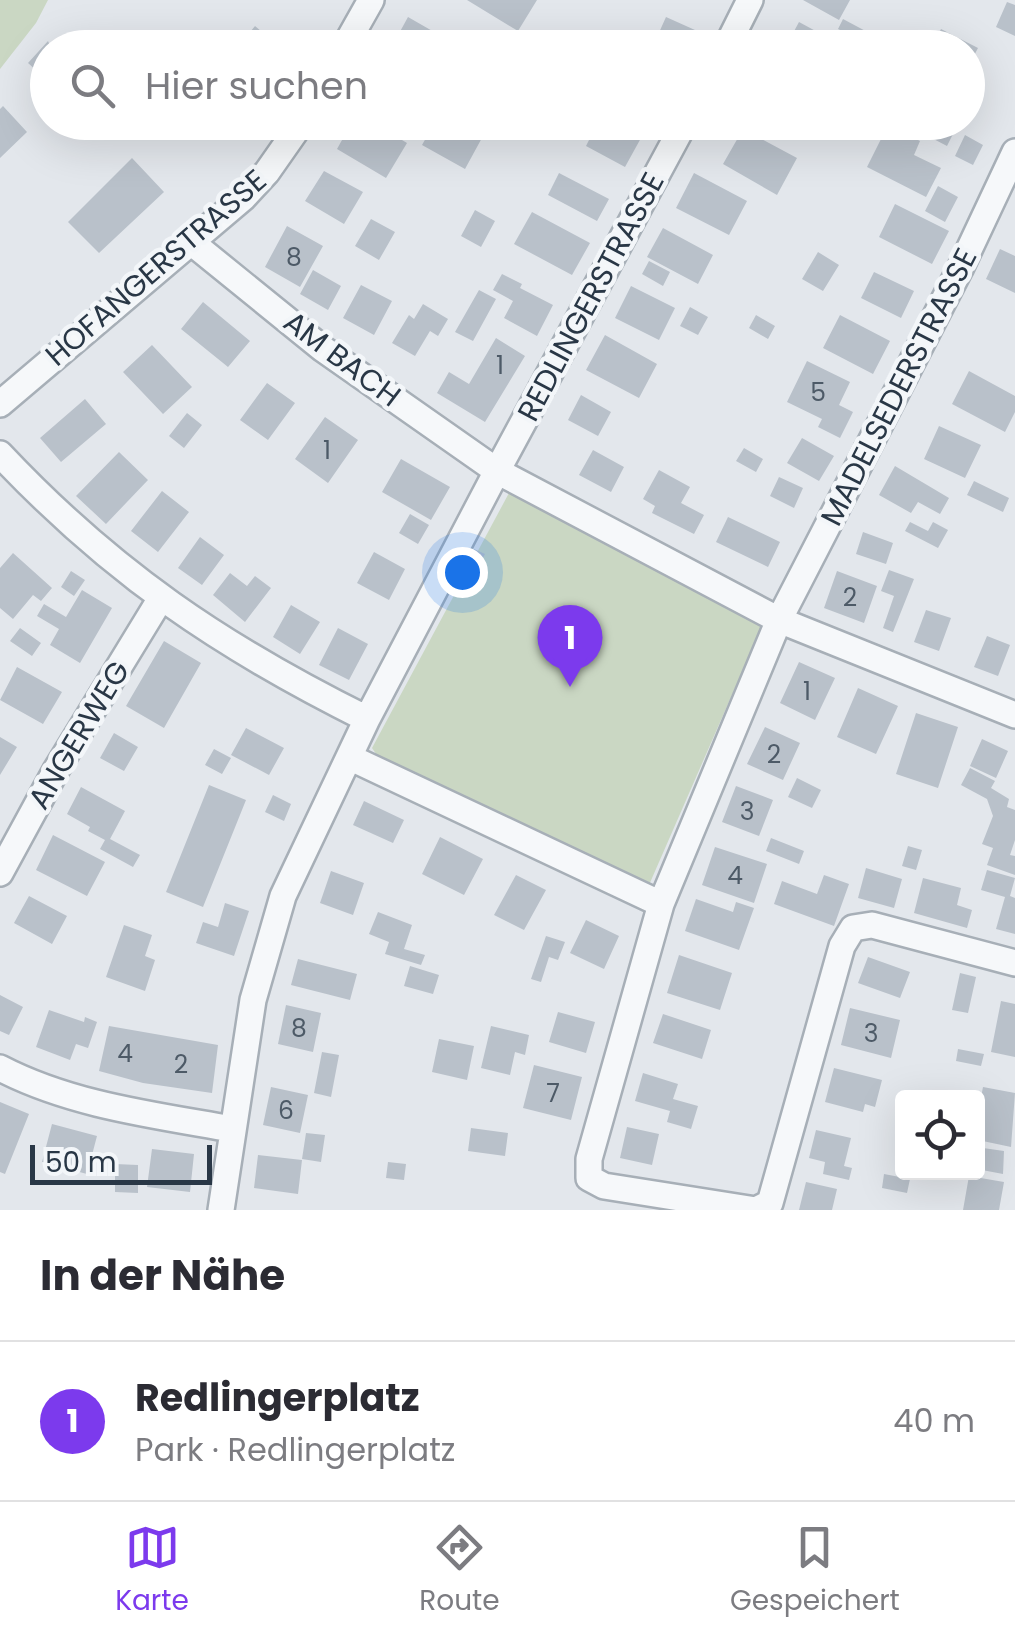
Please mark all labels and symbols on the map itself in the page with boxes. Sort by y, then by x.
street label: HOFANGERSTRASSE [36,159,276,376]
street label: REDLINGERSTRASSE [507,165,674,429]
house number: 8 [286,240,302,275]
street label: MADELSEDERSTRASSE [810,241,987,533]
street label: AM BACH [275,300,410,417]
house number: 1 [496,348,504,383]
house number: 5 [810,375,826,410]
house number: 1 [323,433,331,468]
your location [437,547,488,598]
house number: 2 [843,580,857,615]
pin: 1 [538,604,602,687]
street label: ANGERWEG [17,652,140,817]
house number: 1 [803,674,811,709]
house number: 2 [767,737,781,772]
house number: 3 [740,794,754,829]
house number: 4 [727,858,743,893]
house number: 8 [291,1011,307,1046]
house number: 3 [864,1016,878,1051]
house number: 4 [117,1036,133,1071]
house number: 2 [174,1047,188,1082]
house number: 7 [546,1076,560,1111]
house number: 6 [278,1093,294,1128]
scale bar [30,1140,212,1184]

